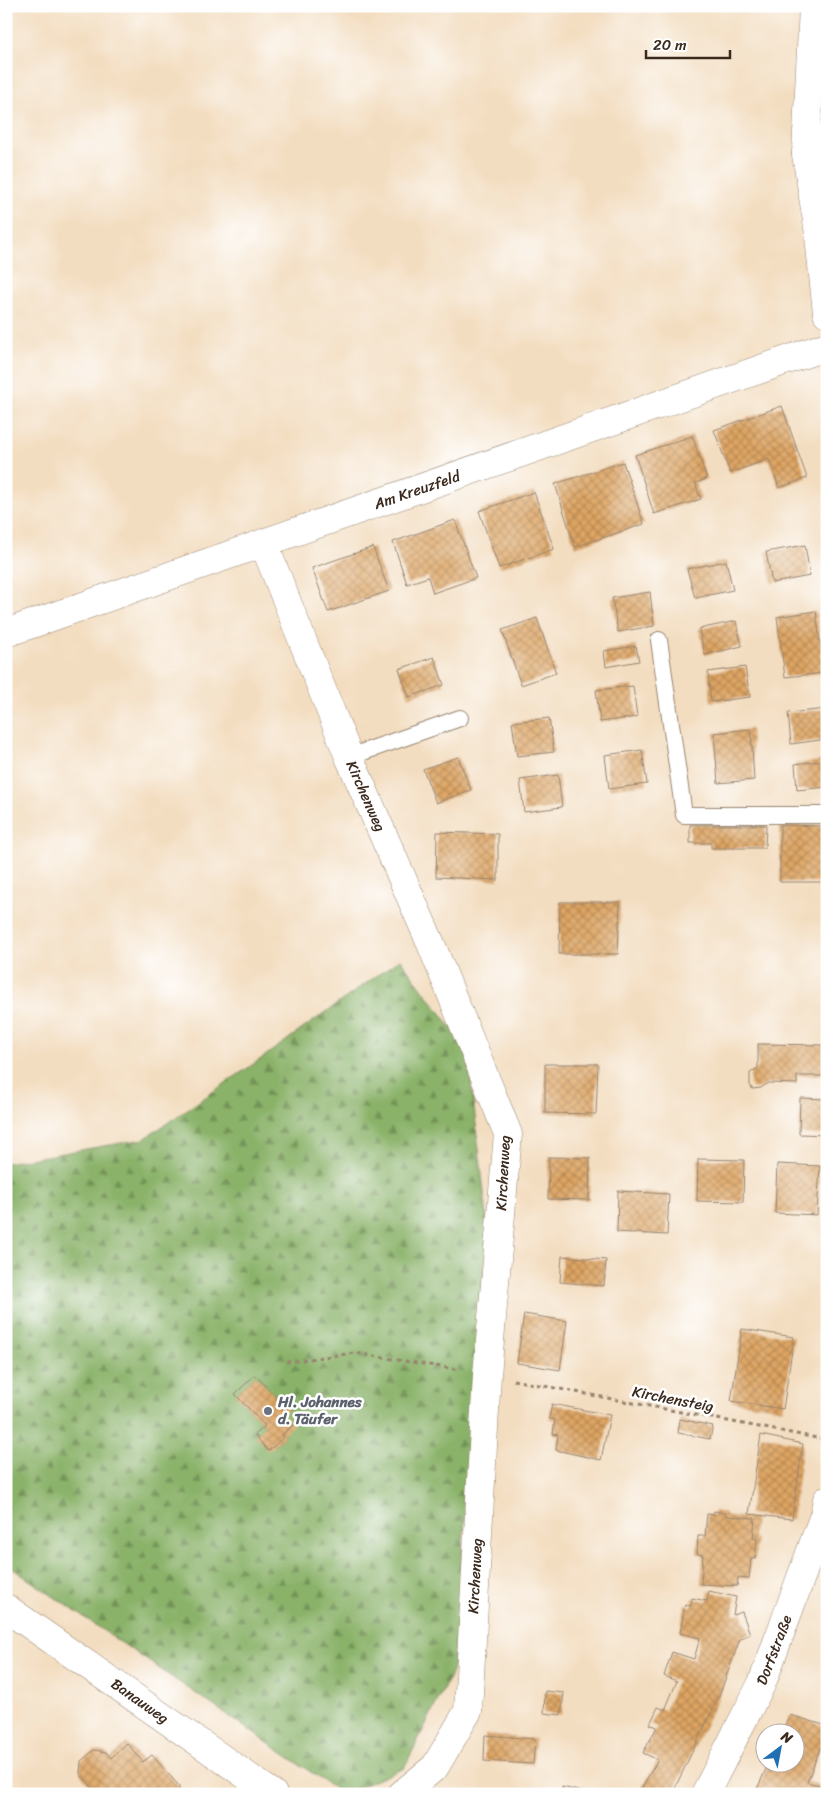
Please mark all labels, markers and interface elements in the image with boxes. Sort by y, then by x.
scale bar [646,28,729,60]
text: 20 m [653,32,687,58]
street label: Am Kreuzfeld [370,463,465,517]
street label: Kirchenweg [339,756,393,836]
street label: Kirchenweg [488,1135,518,1211]
street label: Kirchensteig [630,1378,716,1420]
place label: Hl. Johannes d. Täufer [277,1389,363,1432]
marker: Hl. Johannes d. Täufer [262,1405,274,1417]
street label: Kirchenweg [460,1538,490,1614]
street label: Dorfstraße [749,1611,799,1689]
street label: Banauweg [105,1671,175,1731]
north arrow [756,1722,806,1772]
text: N [775,1724,798,1751]

